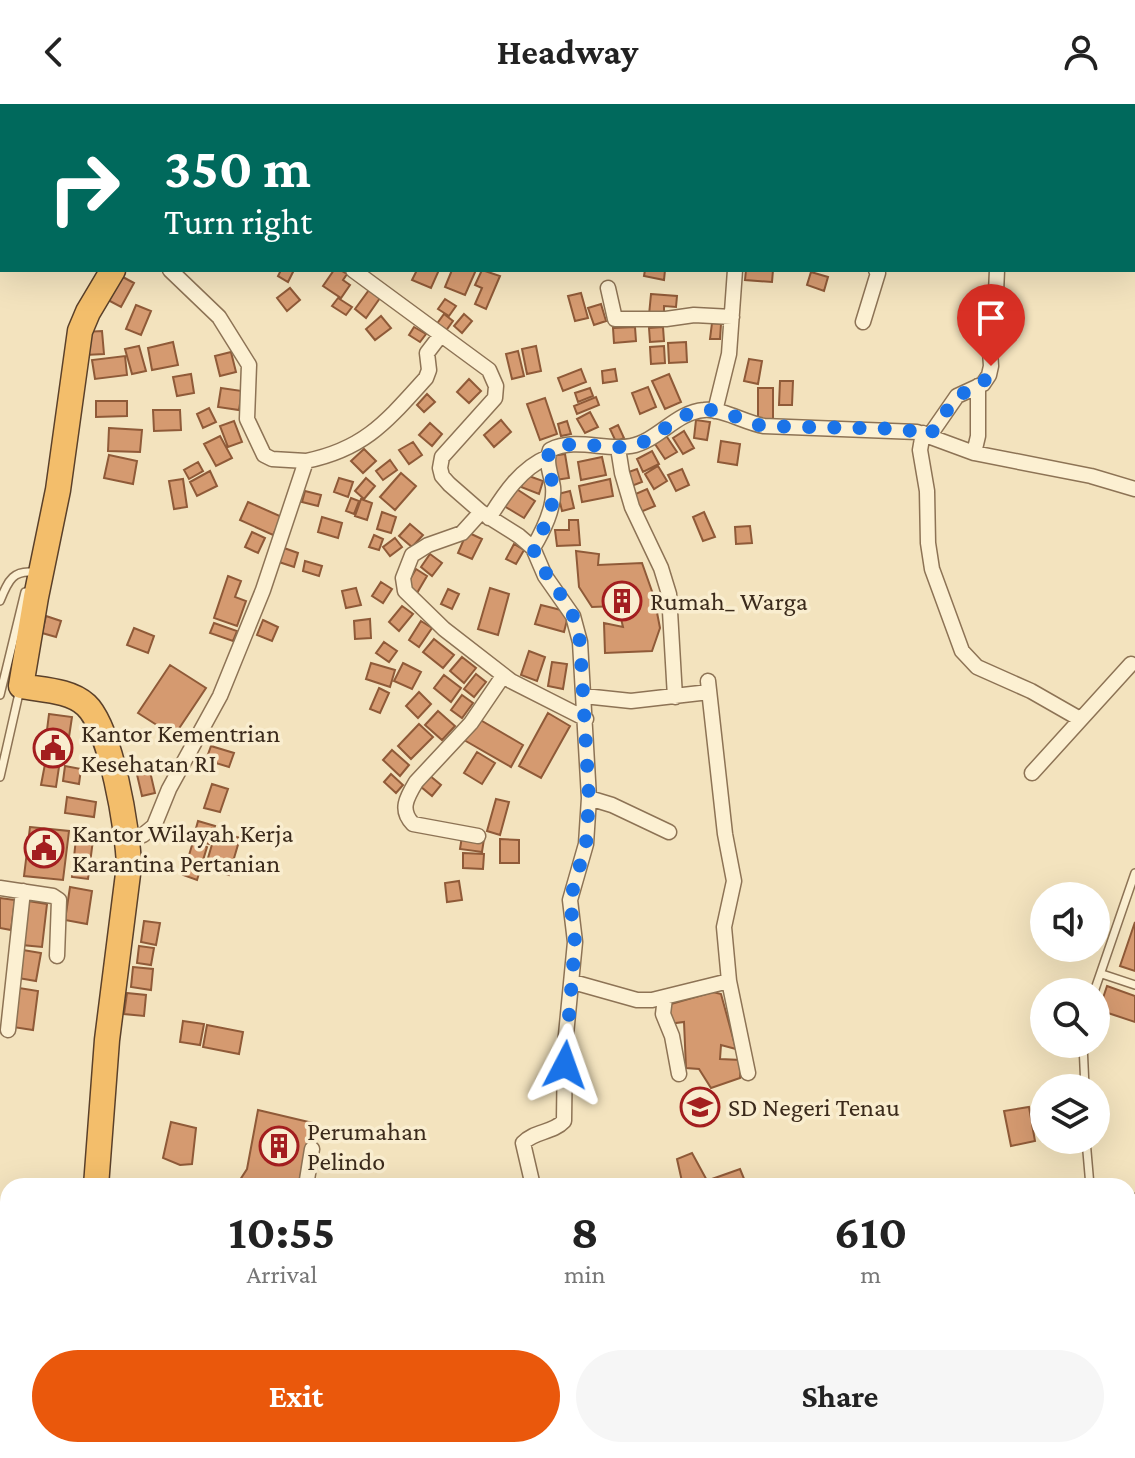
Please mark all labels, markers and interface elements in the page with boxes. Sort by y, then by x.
icon: back [32,30,76,74]
icon: person [1059,30,1103,74]
text: Headway [497,32,638,72]
icon: right [32,136,136,240]
text: 350 m [164,137,311,199]
text: Turn right [164,202,312,242]
pin [957,284,1025,366]
icon: arrive [969,296,1013,340]
building icon: Rumah_ Warga [601,580,643,622]
place label: Rumah_ Warga [650,587,808,616]
place label: Kantor Kementrian Kesehatan RI [81,719,280,778]
public building icon: Kantor Kementrian Kesehatan RI [32,727,74,769]
place label: Kantor Wilayah Kerja Karantina Pertanian [72,819,294,878]
public building icon: Kantor Wilayah Kerja Karantina Pertanian [23,827,65,869]
map controls [1030,882,1110,1154]
button: sound [1030,882,1110,962]
button: search [1030,978,1110,1058]
position arrow [523,1023,607,1107]
button: layers [1030,1074,1110,1154]
school or university icon: SD Negeri Tenau [679,1086,721,1128]
place label: SD Negeri Tenau [728,1093,900,1122]
place label: Perumahan Pelindo [307,1117,427,1176]
building icon: Perumahan Pelindo [258,1125,300,1167]
text: 10:55 [229,1205,335,1258]
text: 8 [571,1205,599,1258]
text: 610 [834,1205,907,1258]
text: Arrival [247,1260,317,1289]
text: min [564,1260,606,1289]
text: m [860,1260,881,1289]
button: Exit [32,1350,560,1442]
button: Share [576,1350,1104,1442]

